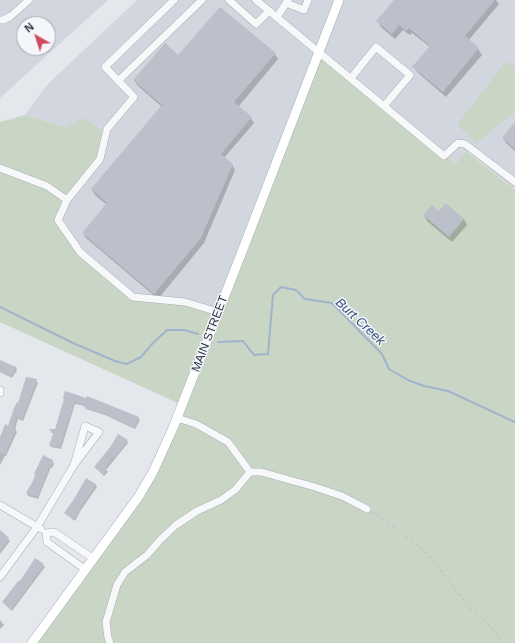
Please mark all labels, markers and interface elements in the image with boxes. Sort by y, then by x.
north arrow [16,16,56,56]
text: N [22,20,36,35]
street label: MAIN STREET [189,294,231,374]
water label: Burt Creek [332,295,388,349]

